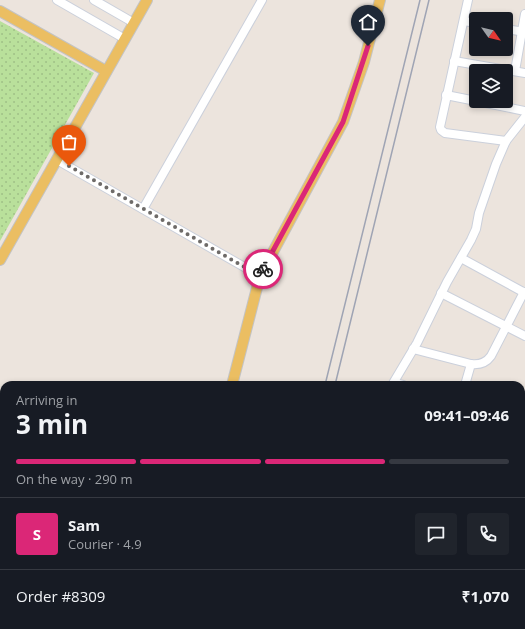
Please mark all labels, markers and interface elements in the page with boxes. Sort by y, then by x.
pin [351,5,385,46]
icon: home [357,11,379,33]
north arrow [469,12,513,56]
map controls [469,12,513,108]
button: layers [469,64,513,108]
pin [52,125,86,166]
icon: bag [58,131,80,153]
courier [243,249,283,289]
icon: bike [252,258,274,280]
text: Arriving in [16,391,78,409]
text: 09:41–09:46 [424,405,509,425]
text: 3 min [16,406,88,442]
text: On the way · 290 m [16,470,132,488]
button: chat [415,513,457,555]
button: phone [467,513,509,555]
text: Sam [68,515,100,535]
text: S [33,524,41,544]
text: Courier · 4.9 [68,535,142,553]
text: Order #8309 [16,586,105,606]
text: ₹1,070 [462,586,509,606]

